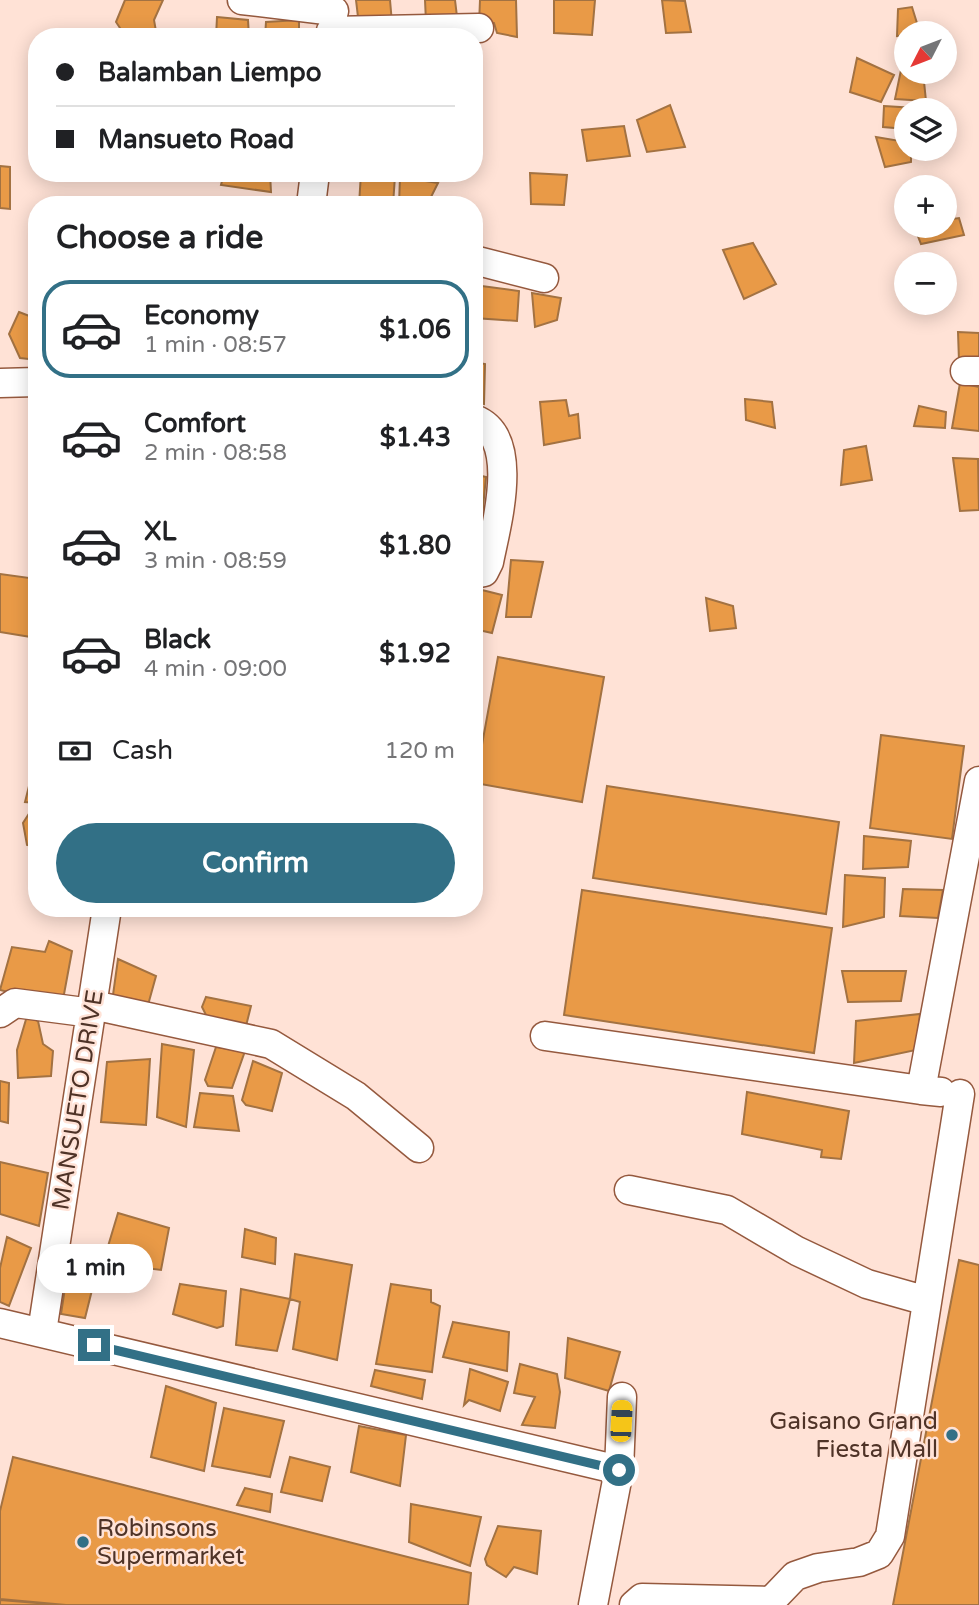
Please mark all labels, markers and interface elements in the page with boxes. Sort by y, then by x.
north arrow [894,21,957,84]
map controls [894,21,957,315]
text: Balamban Liempo [98,57,321,88]
button: layers [894,98,957,161]
text: Mansueto Road [98,124,294,155]
button: + [894,175,957,238]
text: Choose a ride [56,219,263,257]
button: − [894,252,957,315]
icon: car [60,298,123,361]
text: Economy [144,300,259,331]
text: $1.06 [379,314,451,345]
text: 1 min · 08:57 [144,331,287,359]
icon: car [60,406,123,469]
text: Comfort [144,408,246,439]
text: $1.43 [380,422,451,453]
text: 2 min · 08:58 [144,439,287,467]
icon: car [60,514,123,577]
text: XL [144,516,176,547]
text: $1.80 [379,530,451,561]
text: 3 min · 08:59 [144,547,287,575]
icon: car [60,622,123,685]
text: Black [144,624,211,655]
text: $1.92 [379,638,451,669]
text: 4 min · 09:00 [144,655,287,683]
icon: cash [56,732,94,770]
text: Cash [112,735,173,766]
text: 120 m [385,737,455,765]
button: Confirm [56,823,455,903]
street label: MANSUETO DRIVE [46,988,110,1212]
callout: 1 min [36,1244,152,1292]
text: 1 min [64,1254,126,1282]
route end [78,1329,110,1361]
car [610,1399,633,1443]
place label: Gaisano Grand Fiesta Mall [769,1407,938,1464]
marker: Gaisano Grand Fiesta Mall [944,1427,960,1443]
route start [603,1454,635,1486]
place label: Robinsons Supermarket [97,1514,244,1571]
marker: Robinsons Supermarket [75,1534,91,1550]

